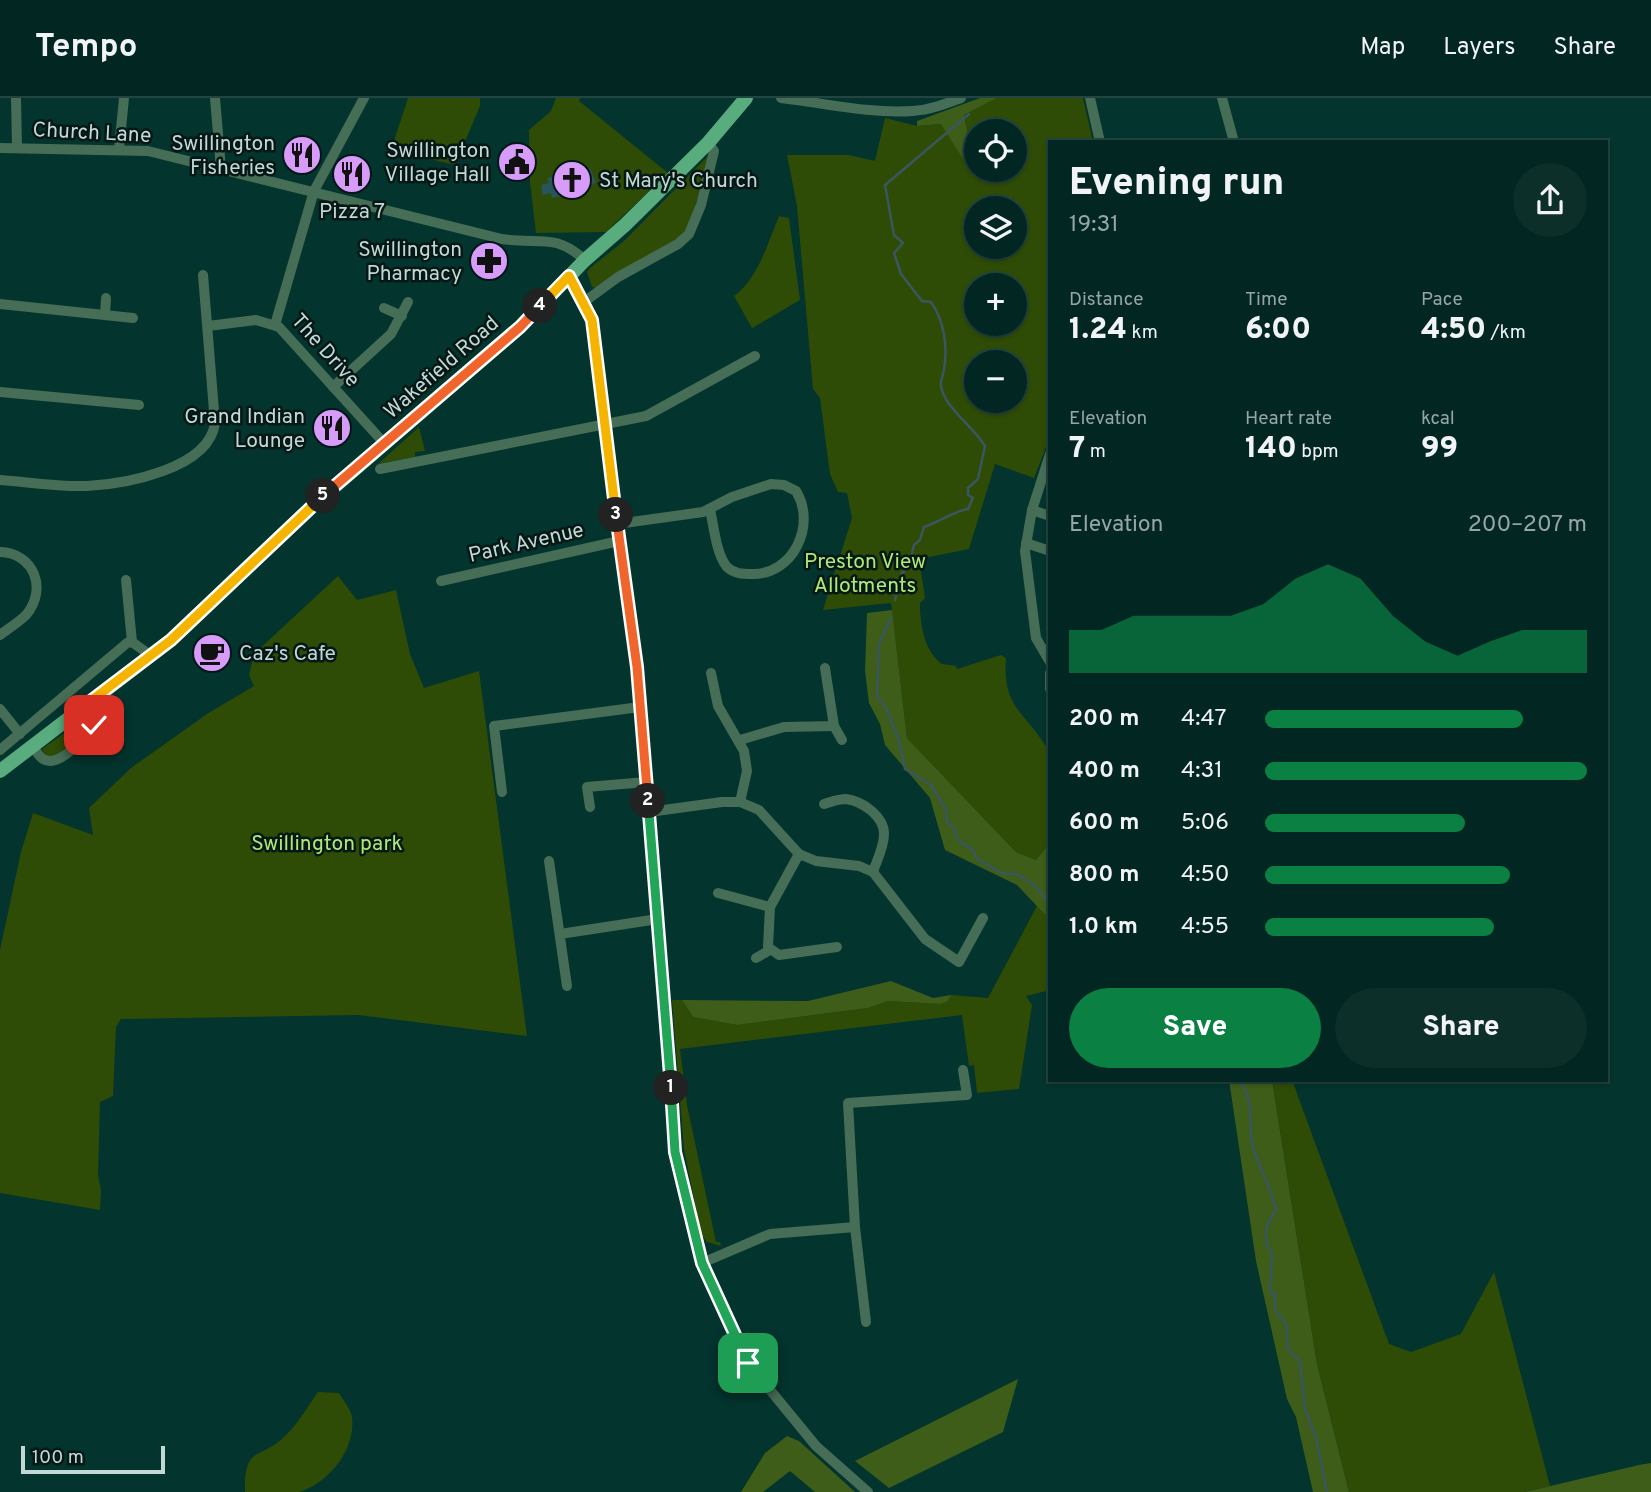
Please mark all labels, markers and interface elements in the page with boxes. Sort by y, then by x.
text: Tempo [35,27,138,69]
text: Map [1360,33,1405,63]
text: Layers [1443,33,1515,63]
text: Share [1553,33,1616,63]
street label: Church Lane [32,117,152,150]
map controls [964,119,1027,413]
button: locate [964,119,1027,182]
place label: Swillington Fisheries [171,131,275,182]
restaurant icon: Swillington Fisheries [281,134,323,176]
place label: Swillington Village Hall [385,138,490,189]
public building icon: Swillington Village Hall [496,141,538,183]
restaurant icon: Pizza 7 [331,153,373,195]
church icon: St Mary's Church [551,159,593,201]
text: Evening run [1069,160,1284,209]
button: share [1513,163,1587,237]
place label: St Mary's Church [599,168,758,195]
button: layers [964,196,1027,259]
place label: Pizza 7 [319,199,385,226]
text: 19:31 [1069,211,1119,240]
place label: Swillington Pharmacy [358,237,462,288]
pharmacy icon: Swillington Pharmacy [468,240,510,282]
button: + [964,273,1027,336]
pin: 4 [522,288,558,324]
text: Distance [1069,288,1144,312]
text: Time [1245,288,1288,312]
text: Pace [1421,288,1463,312]
text: 4 [533,293,546,317]
street label: The Drive [285,308,365,394]
street label: Wakefield Road [379,311,505,426]
text: 1.24 [1069,312,1127,349]
text: 6:00 [1245,312,1311,349]
text: 4:50 [1421,312,1486,349]
text: km [1127,321,1158,345]
text: /km [1486,321,1526,345]
button: − [964,350,1027,413]
place label: Grand Indian Lounge [184,404,305,455]
restaurant icon: Grand Indian Lounge [311,407,353,449]
text: Elevation [1069,407,1147,431]
text: Heart rate [1245,407,1332,431]
text: kcal [1421,407,1455,431]
text: 7 [1069,431,1085,468]
text: 140 [1245,431,1297,468]
text: 99 [1421,431,1458,468]
text: m [1085,440,1106,464]
text: bpm [1297,440,1339,464]
pin: 5 [306,478,340,514]
text: 5 [317,483,328,507]
pin: 3 [598,498,634,532]
text: 3 [610,502,621,526]
text: Elevation [1069,511,1164,540]
text: 200–207 m [1468,511,1587,540]
street label: Park Avenue [466,517,587,570]
park label: Preston View Allotments [804,549,926,600]
cafe icon: Caz's Cafe [191,632,233,674]
place label: Caz's Cafe [239,641,336,668]
pin [64,695,124,755]
text: 200 m [1069,705,1139,734]
text: 4:47 [1181,705,1227,734]
icon: check [75,706,113,744]
text: 400 m [1069,757,1140,786]
text: 4:31 [1181,757,1223,786]
pin: 2 [630,784,666,818]
text: 2 [642,788,653,812]
text: 600 m [1069,809,1139,838]
text: 5:06 [1181,809,1229,838]
park label: Swillington park [251,831,403,858]
text: 800 m [1069,861,1139,890]
text: 4:50 [1181,861,1229,890]
text: 1.0 km [1069,913,1138,942]
text: 4:55 [1181,913,1229,942]
button: Save [1069,988,1321,1068]
button: Share [1335,988,1587,1068]
pin: 1 [654,1070,688,1105]
text: 1 [667,1075,674,1099]
pin [718,1333,778,1393]
icon: arrive [729,1344,767,1382]
scale bar [21,1443,164,1475]
text: 100 m [32,1446,84,1470]

